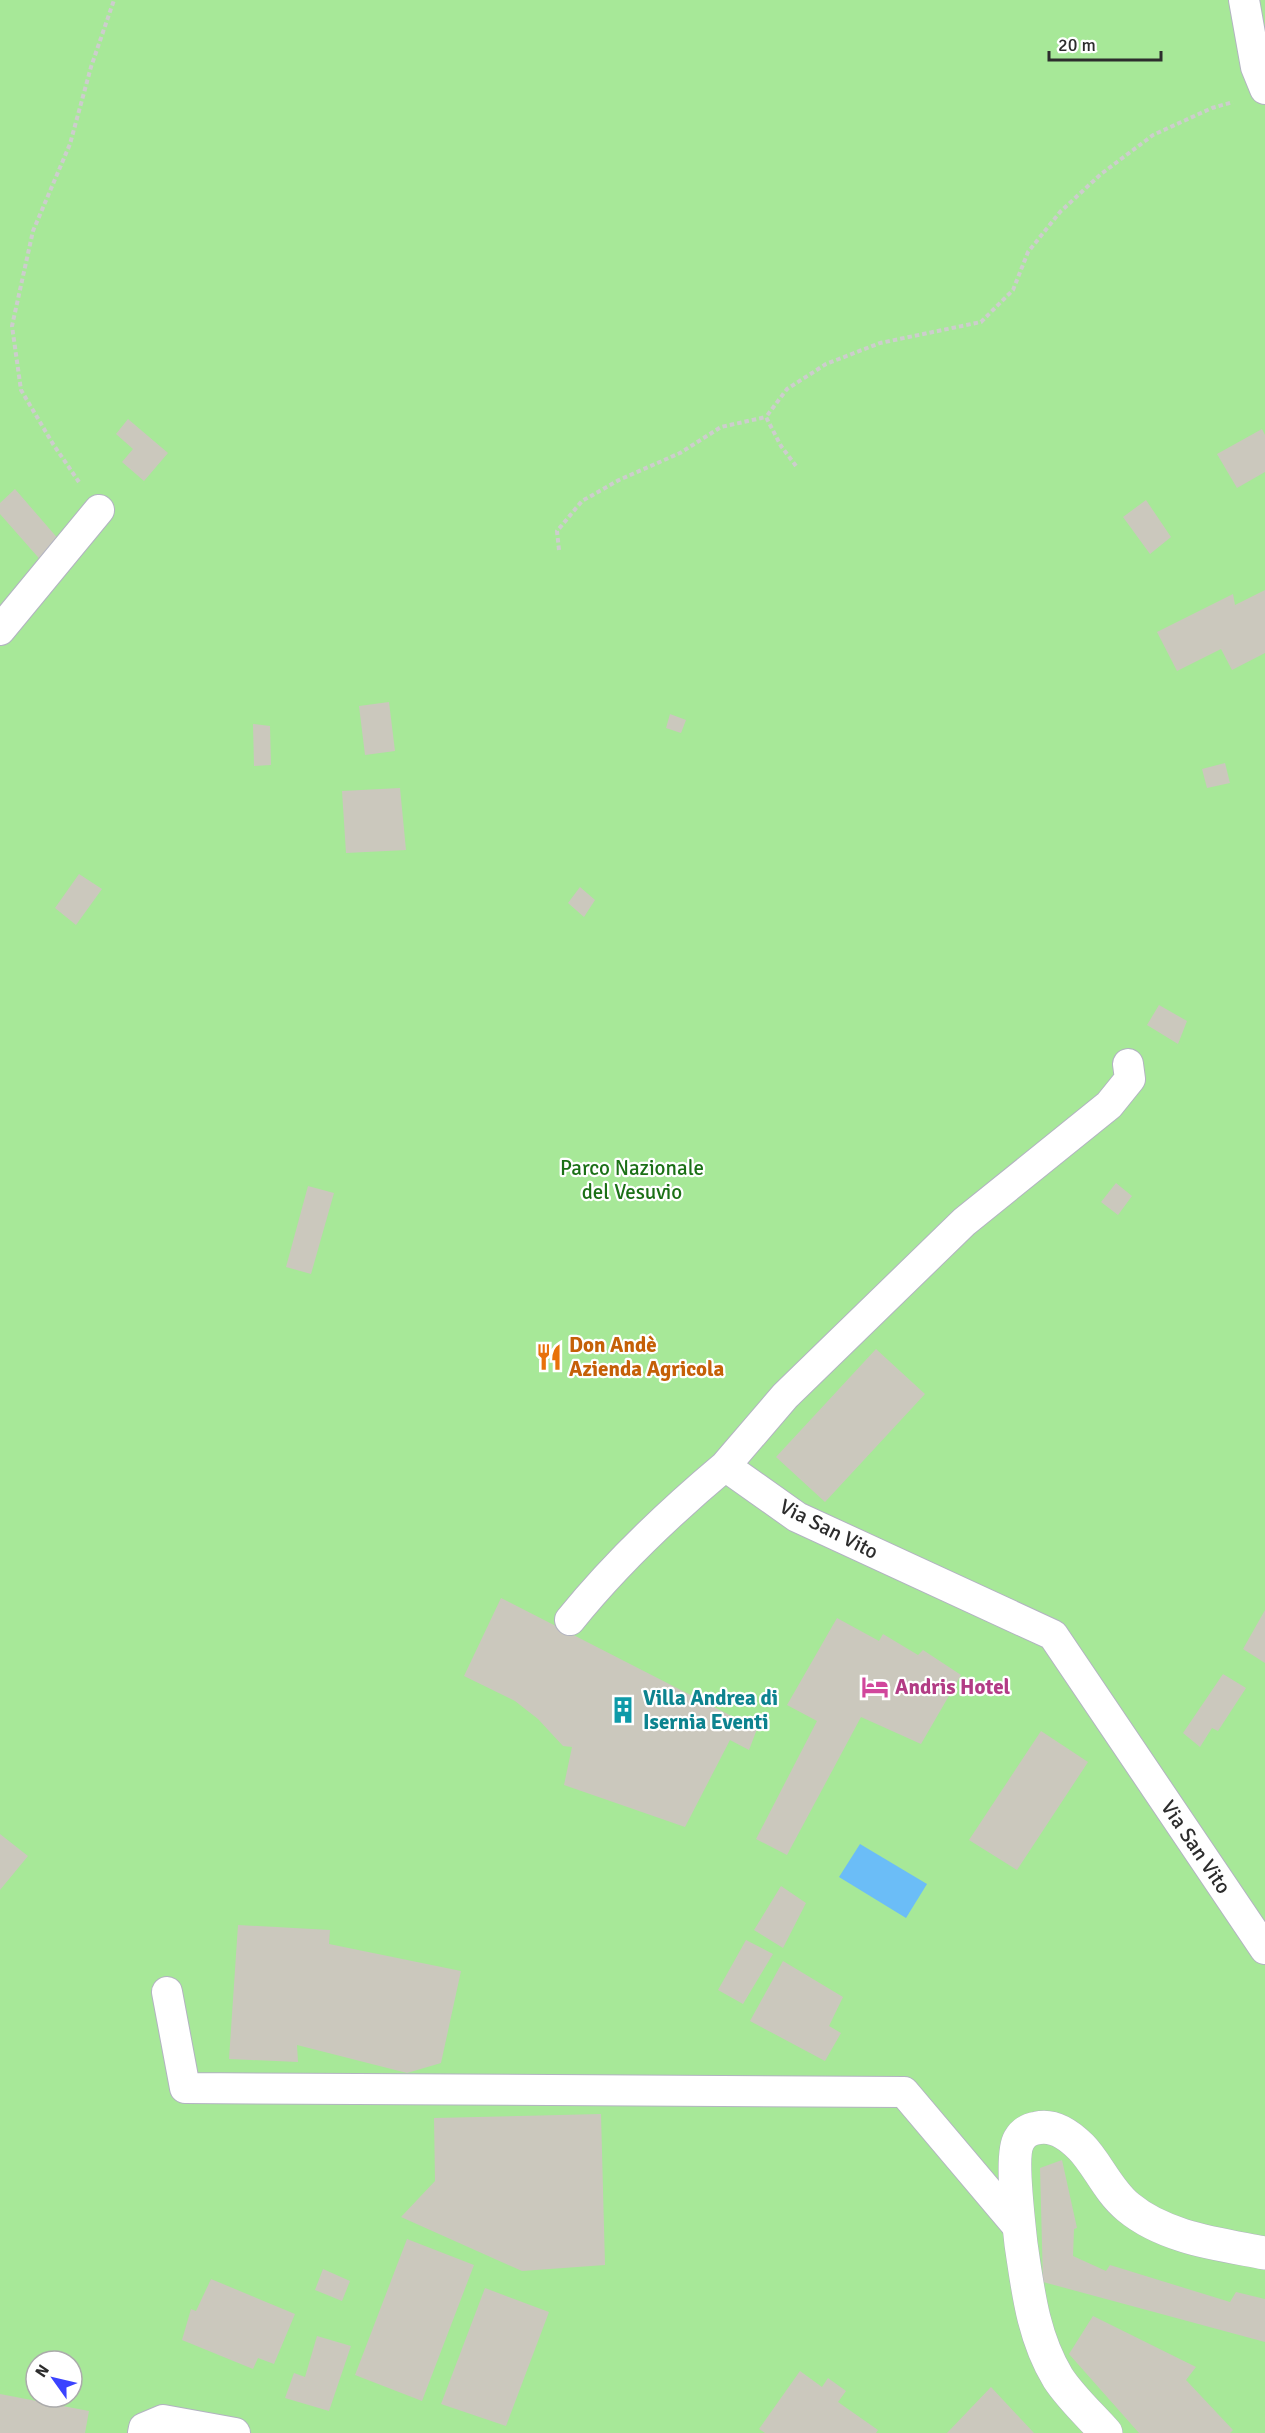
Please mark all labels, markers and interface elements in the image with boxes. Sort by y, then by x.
scale bar [1049,24,1162,62]
text: 20 m [1058,34,1096,56]
park label: Parco Nazionale del Vesuvio [560,1155,704,1205]
place label: Don Andè Azienda Agricola [569,1332,725,1382]
restaurant icon: Don Andè Azienda Agricola [534,1342,564,1372]
street label: Via San Vito [775,1493,883,1565]
hotel icon: Andris Hotel [860,1672,890,1702]
place label: Andris Hotel [895,1674,1011,1700]
place label: Villa Andrea di Isernia Eventi [643,1685,778,1735]
building icon: Villa Andrea di Isernia Eventi [608,1695,638,1725]
street label: Via San Vito [1155,1795,1237,1899]
north arrow [24,2349,84,2409]
text: N [31,2361,54,2381]

